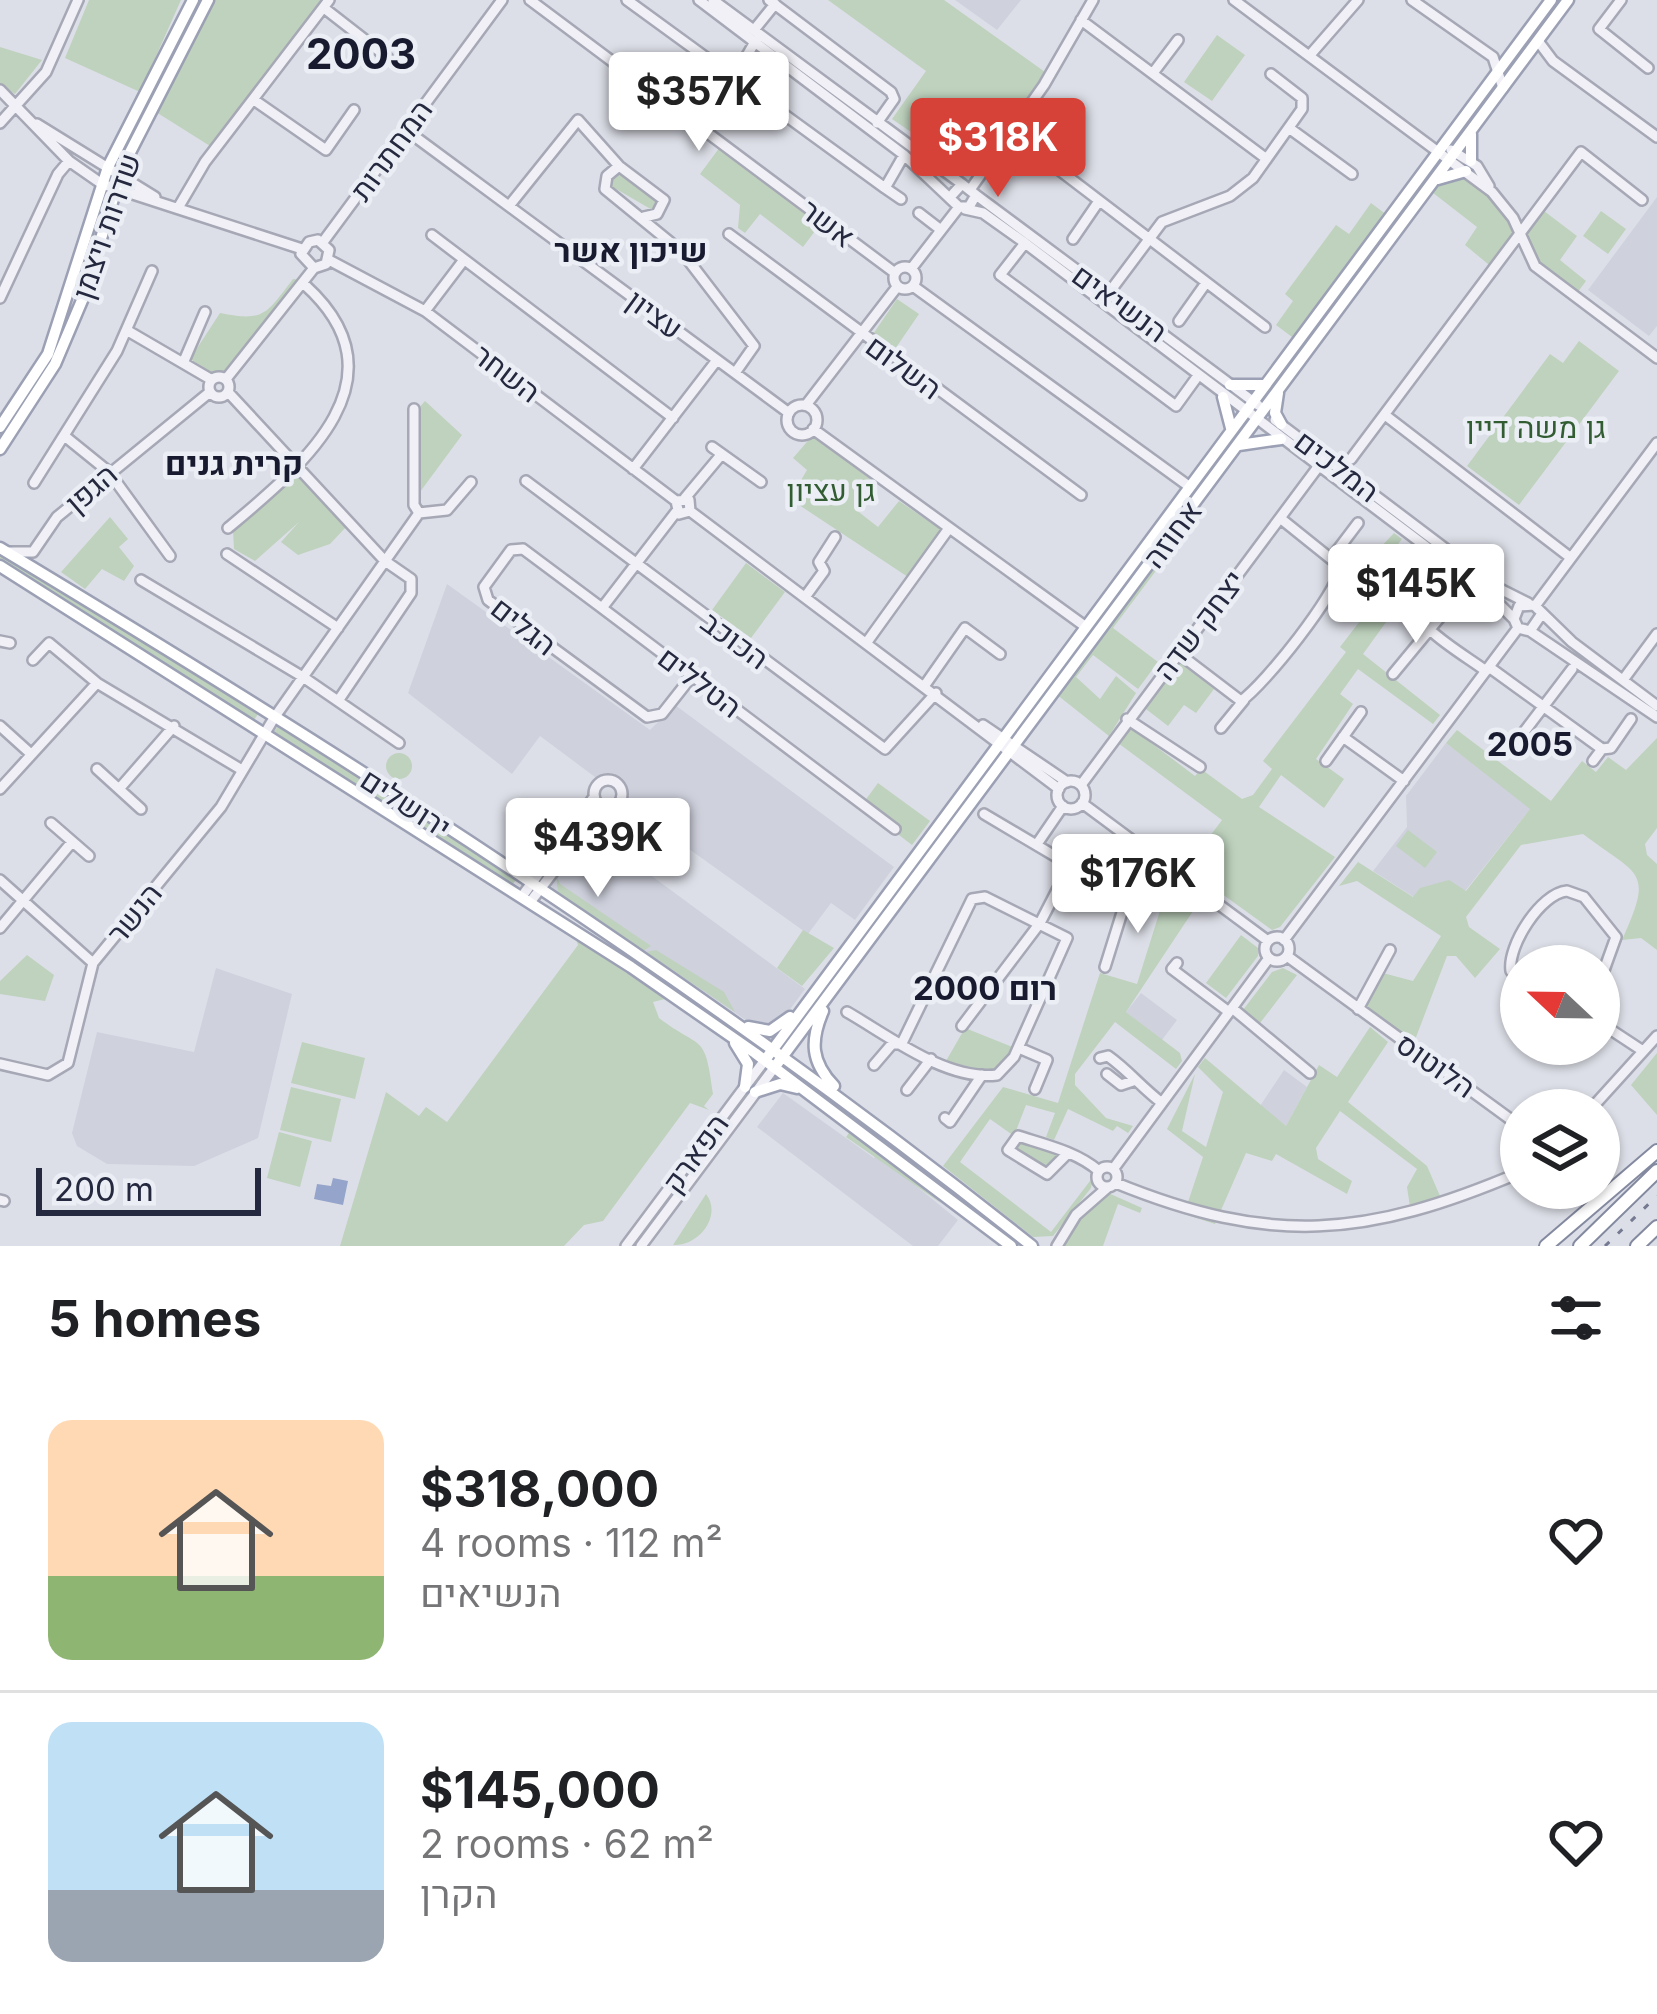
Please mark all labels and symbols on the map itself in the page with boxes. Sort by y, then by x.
district label: 2003 [306,28,416,79]
pin: $357K [615,52,783,154]
street label: המחתרות [342,93,440,207]
pin: $318K [914,98,1082,200]
street label: שדרות ויצמן [64,148,148,304]
street label: אשר [794,191,862,255]
district label: שיכון אשר [554,230,708,270]
street label: הנשיאים [1065,256,1175,350]
street label: עציון [620,282,690,346]
street label: השלום [859,328,949,406]
street label: השחר [466,336,548,410]
park label: גן משה דיין [1466,409,1606,445]
street label: המלכים [1288,423,1386,509]
district label: קרית גנים [165,443,303,483]
street label: הגפן [58,456,124,520]
park label: גן עציון [787,472,875,508]
street label: אחוזה [1135,493,1209,575]
pin: $145K [1332,544,1500,646]
street label: יצחק שדה [1146,563,1252,687]
street label: הגלים [484,589,564,663]
street label: הכוכב [694,604,776,676]
street label: הטללים [651,639,749,725]
district label: 2005 [1487,724,1573,764]
street label: ירושלים [354,761,458,845]
pin: $439K [514,798,682,900]
pin: $176K [1054,834,1222,936]
street label: הנשר [99,876,169,950]
north arrow [1500,945,1620,1065]
district label: רום 2000 [913,968,1057,1008]
street label: הלוטוס [1389,1025,1483,1105]
street label: הפארק [654,1106,736,1200]
scale bar [36,1162,261,1215]

